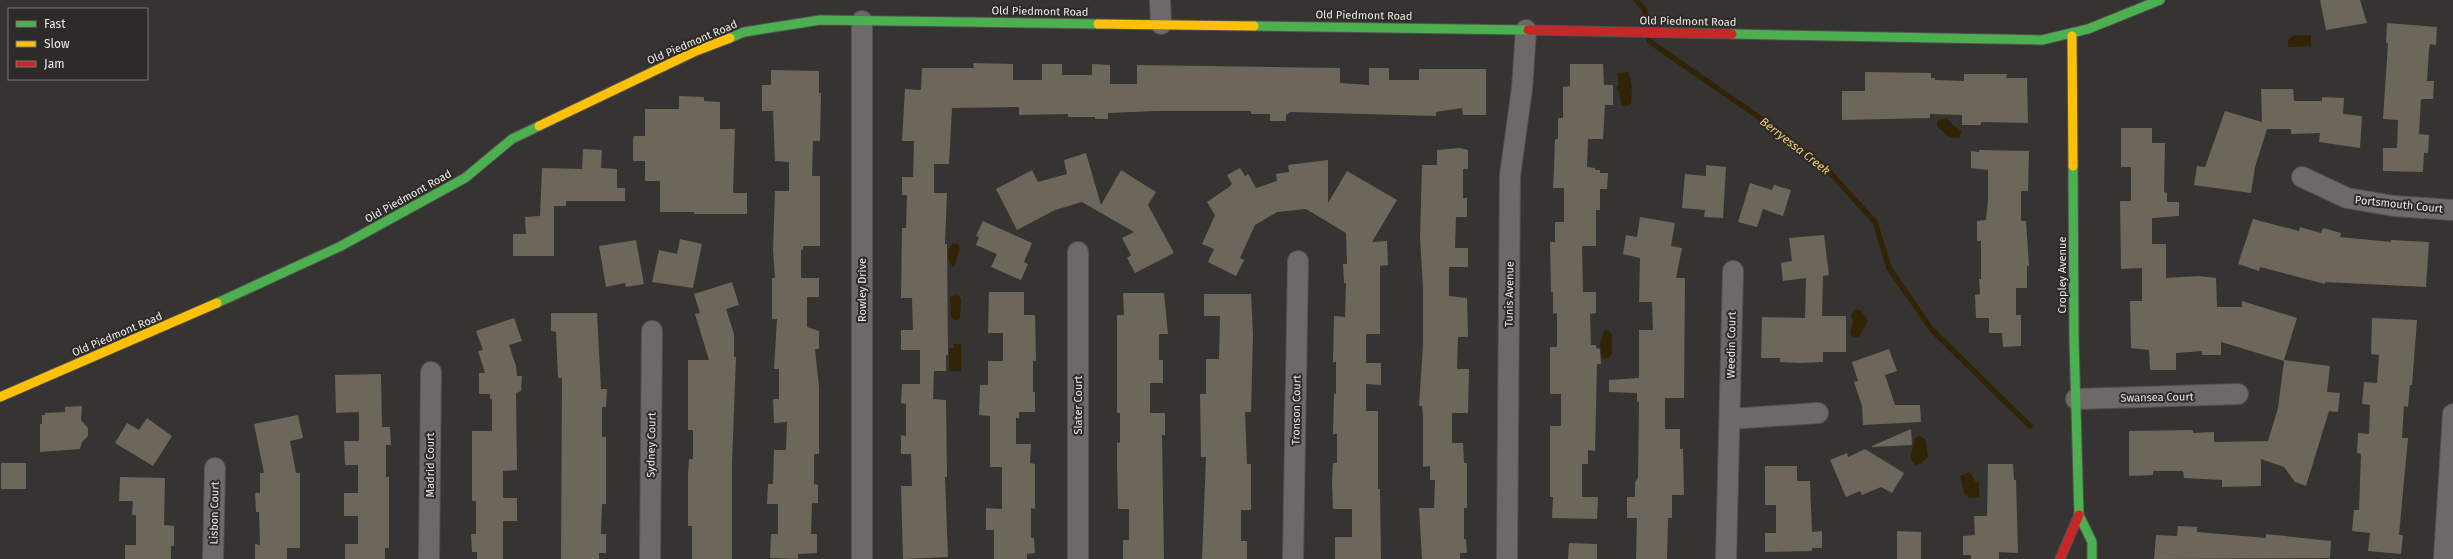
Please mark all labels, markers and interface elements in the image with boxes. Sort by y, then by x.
street label: Old Piedmont Road [991,4,1089,19]
legend [8,8,148,80]
street label: Old Piedmont Road [1315,8,1413,23]
street label: Old Piedmont Road [1639,14,1737,29]
text: Fast [44,17,66,31]
street label: Old Piedmont Road [645,18,739,67]
text: Slow [44,37,70,51]
text: Jam [44,57,64,71]
water label: Berryessa Creek [1757,114,1833,178]
street label: Old Piedmont Road [363,167,454,226]
street label: Portsmouth Court [2354,193,2444,216]
street label: Cropley Avenue [2056,237,2069,313]
street label: Rowley Drive [856,258,869,322]
street label: Tunis Avenue [1502,261,1517,327]
street label: Old Piedmont Road [70,310,164,359]
street label: Weedin Court [1724,311,1739,379]
street label: Slater Court [1072,375,1085,435]
street label: Tronson Court [1289,375,1304,445]
street label: Swansea Court [2120,390,2194,405]
street label: Sydney Court [644,412,659,478]
street label: Madrid Court [424,433,437,497]
street label: Lisbon Court [207,481,222,545]

